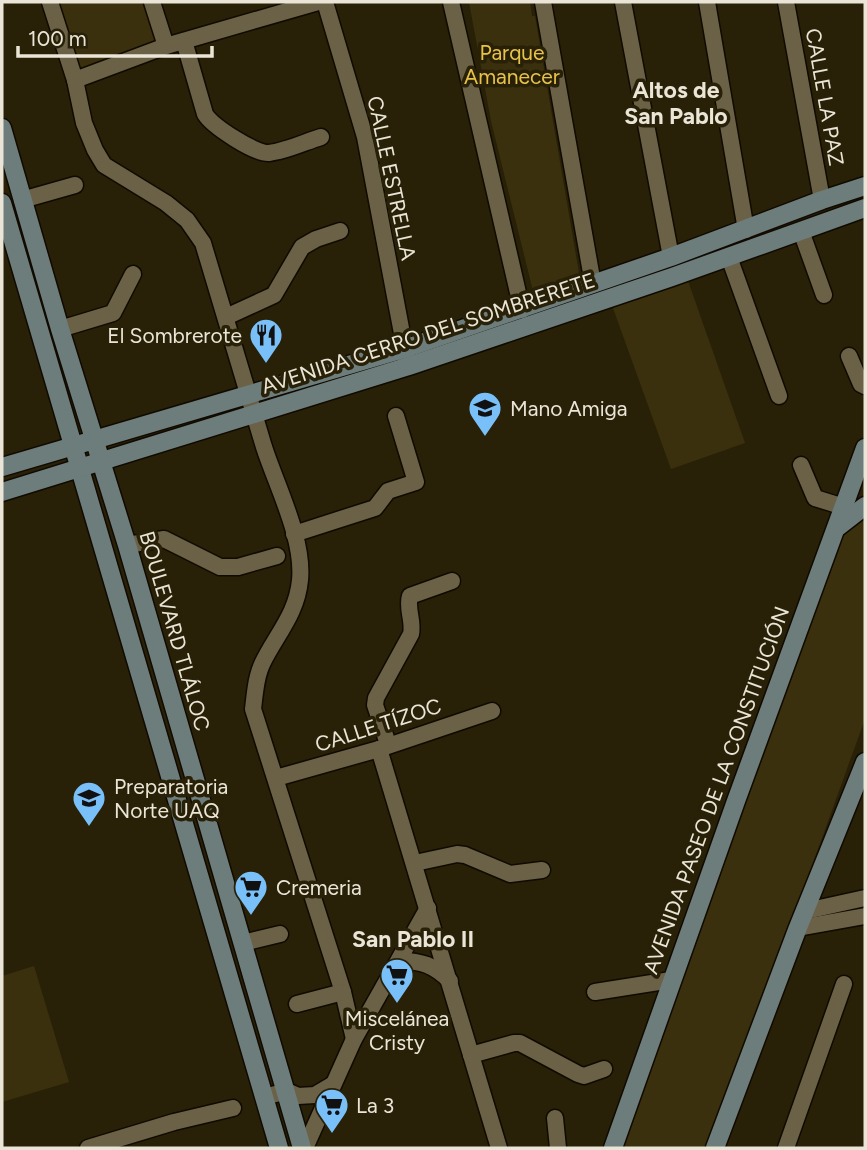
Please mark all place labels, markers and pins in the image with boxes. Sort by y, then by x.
restaurant icon: El Sombrerote [247,316,285,365]
place label: El Sombrerote [107,323,242,348]
school or university icon: Mano Amiga [466,389,504,438]
place label: Mano Amiga [510,396,628,421]
place label: Preparatoria Norte UAQ [114,774,228,823]
school or university icon: Preparatoria Norte UAQ [70,779,108,828]
supermarket icon: Cremeria [232,868,270,917]
place label: Cremeria [276,875,362,900]
supermarket icon: Miscelánea Cristy [378,956,416,1005]
place label: Miscelánea Cristy [345,1006,449,1055]
supermarket icon: La 3 [313,1086,351,1135]
place label: La 3 [356,1093,394,1118]

